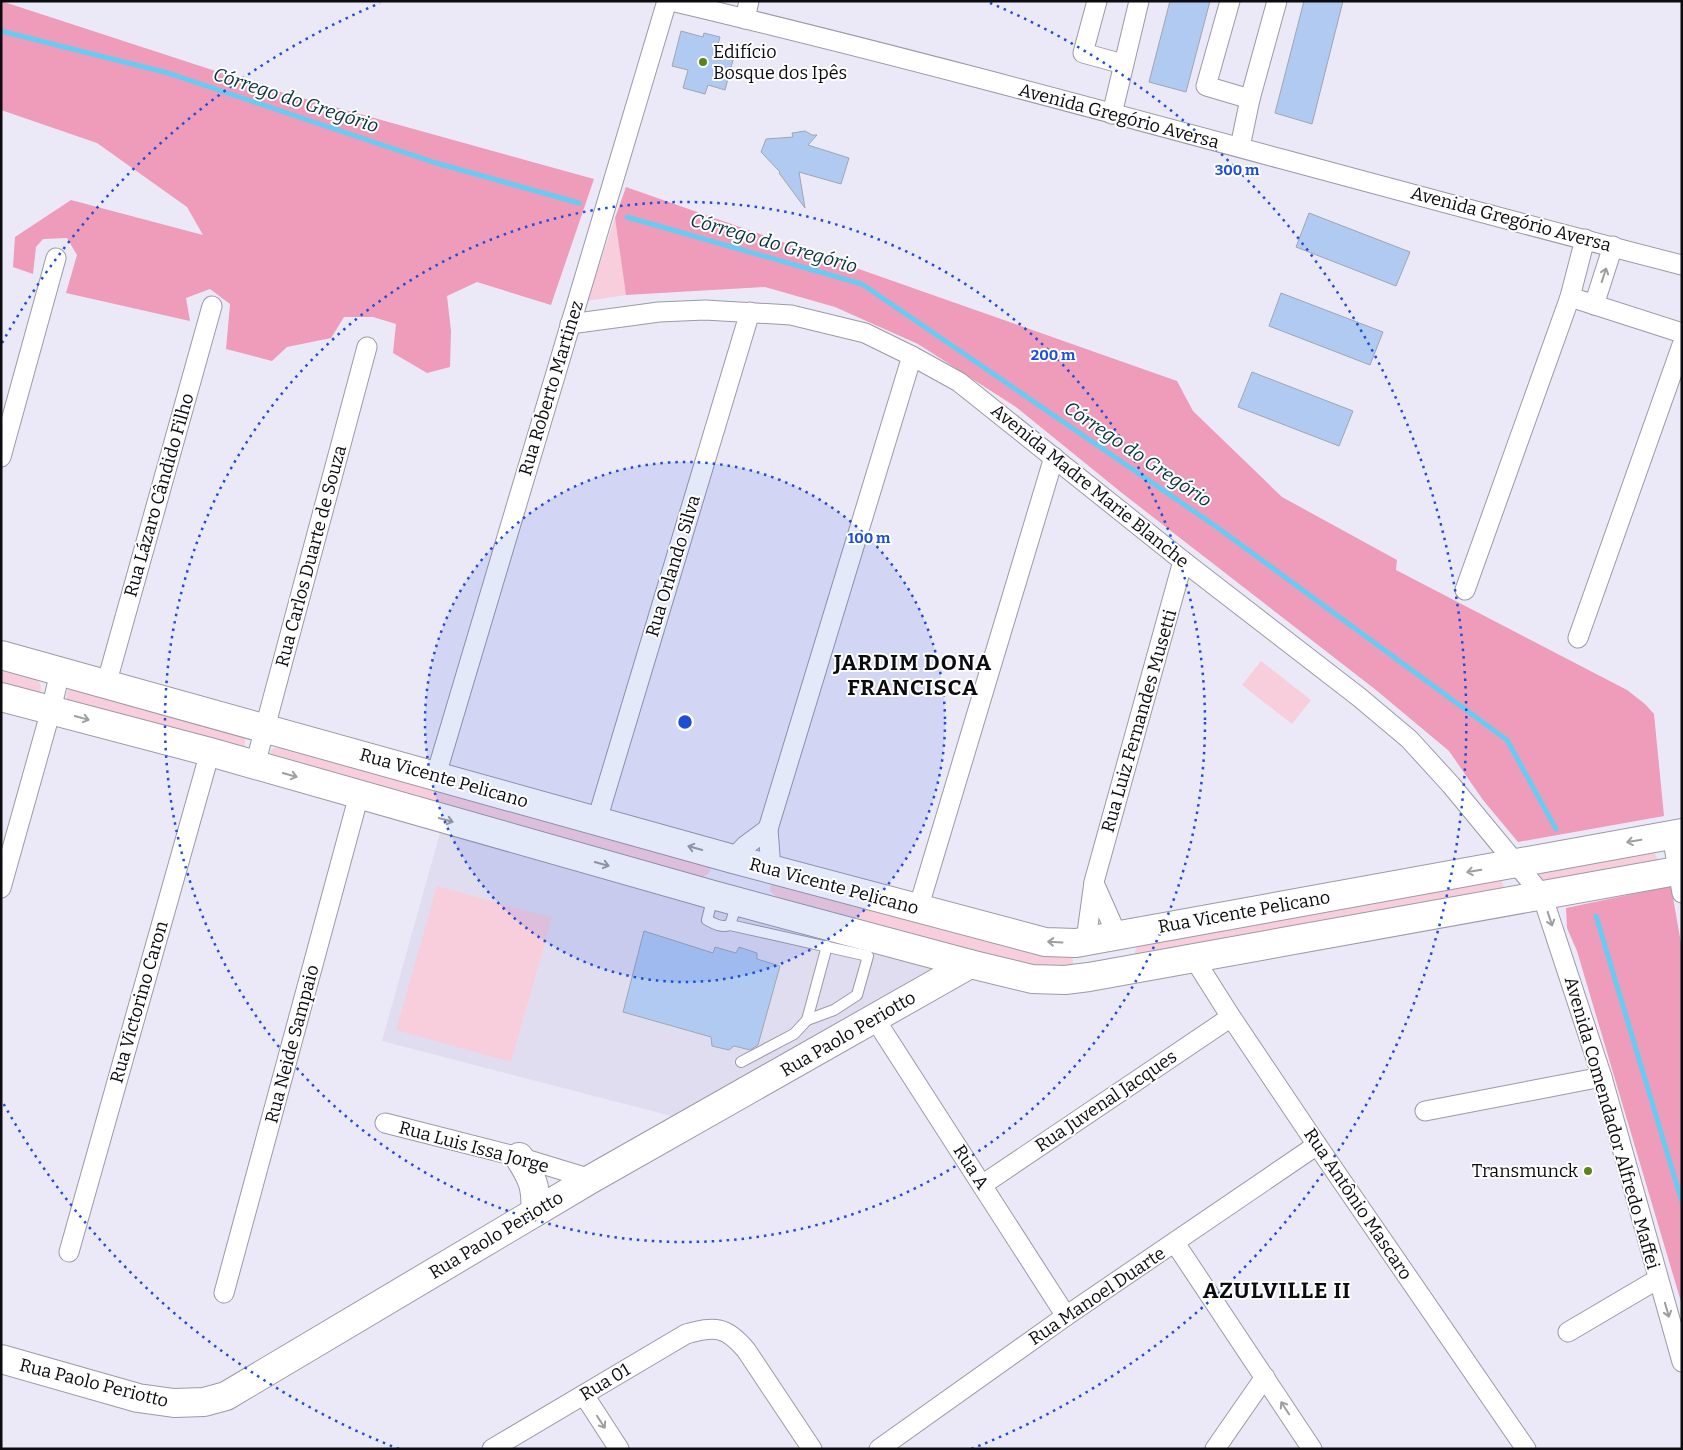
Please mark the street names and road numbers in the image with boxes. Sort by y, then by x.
street label: Avenida Gregório Aversa [1016,79,1222,153]
street label: Avenida Gregório Aversa [1408,182,1614,256]
street label: Rua Roberto Martinez [514,298,588,478]
street label: Rua Lázaro Cândido Filho [119,391,199,599]
street label: Avenida Madre Marie Blanche [987,399,1193,573]
street label: Rua Carlos Duarte de Souza [271,443,351,669]
street label: Rua Orlando Silva [641,492,705,640]
street label: Rua Luiz Fernandes Musetti [1097,607,1181,835]
street label: Rua Vicente Pelicano [357,743,531,813]
street label: Rua Vicente Pelicano [747,853,921,919]
street label: Rua Vicente Pelicano [1156,886,1332,938]
street label: Rua Victorino Caron [105,918,173,1086]
street label: Rua Neide Sampaio [260,962,324,1126]
street label: Avenida Comendador Alfredo Maffei [1560,974,1664,1272]
street label: Rua Paolo Periotto [776,986,920,1082]
street label: Rua Juvenal Jacques [1031,1045,1181,1157]
street label: Rua Luis Issa Jorge [397,1116,551,1178]
street label: Rua Antônio Mascaro [1299,1124,1417,1284]
street label: Rua A [948,1140,994,1194]
street label: Rua Paolo Periotto [425,1186,567,1284]
street label: Rua Manoel Duarte [1025,1242,1169,1350]
street label: Rua Paolo Periotto [17,1354,171,1412]
street label: Rua 01 [576,1358,635,1406]

